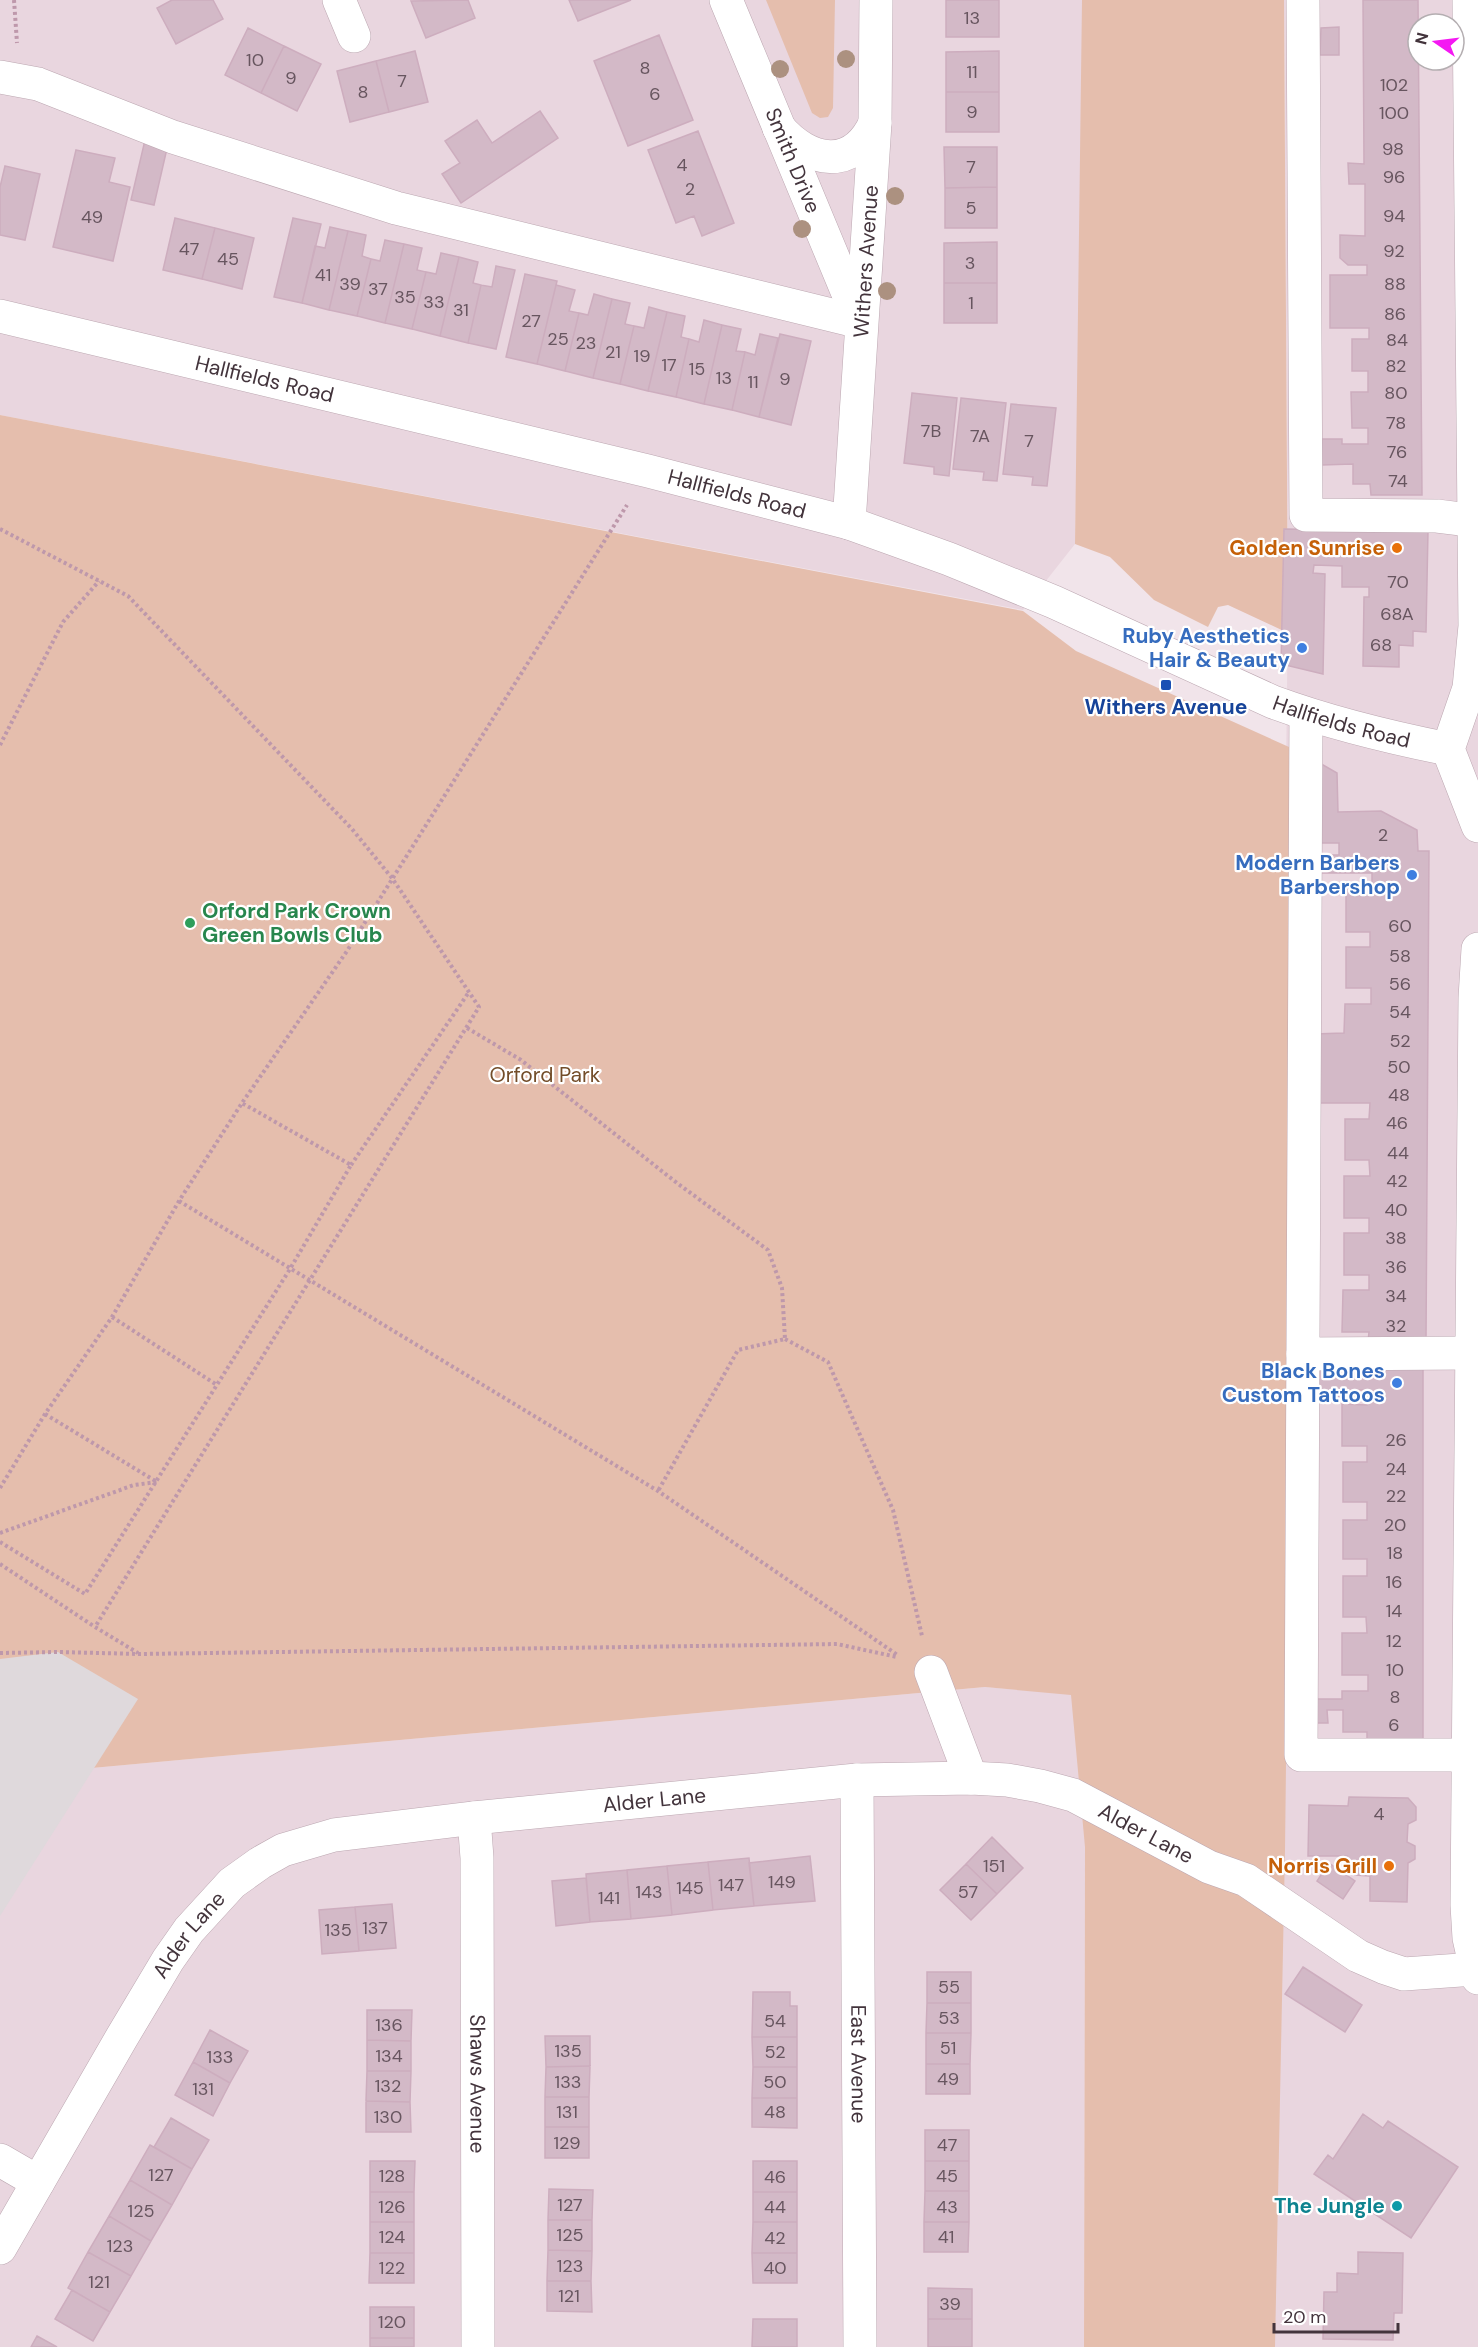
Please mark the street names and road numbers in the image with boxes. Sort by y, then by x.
street label: Smith Drive [758,104,827,218]
street label: Withers Avenue [847,184,885,339]
street label: Hallfields Road [192,349,337,409]
street label: Hallfields Road [665,463,809,525]
street label: Hallfields Road [1269,689,1413,755]
street label: Alder Lane [601,1781,707,1819]
street label: Alder Lane [1094,1797,1198,1870]
street label: Alder Lane [146,1885,232,1984]
street label: East Avenue [844,2005,873,2123]
street label: Shaws Avenue [463,2014,492,2154]

